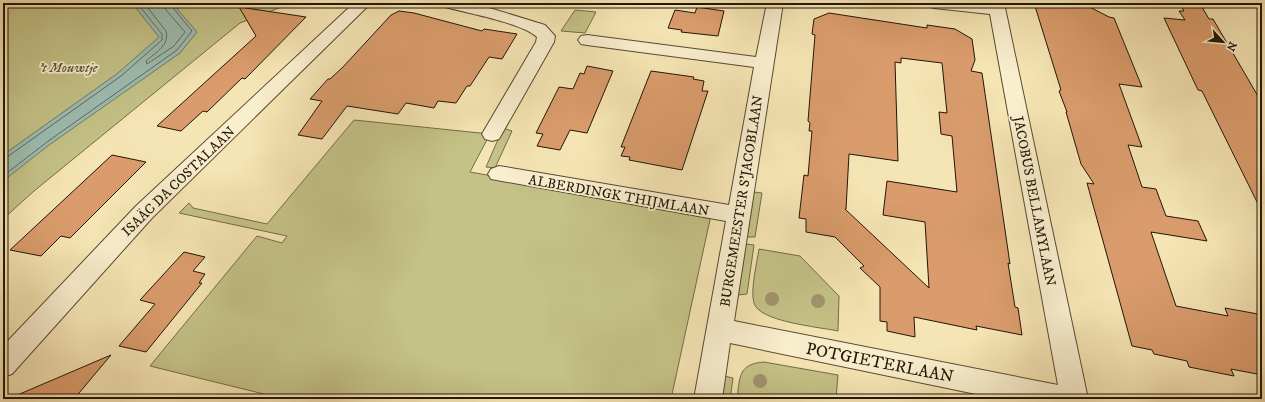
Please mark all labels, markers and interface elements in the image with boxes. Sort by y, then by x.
north arrow [1203,22,1243,62]
text: N [1223,39,1239,53]
park label: 't Mouwtje [38,59,99,77]
street label: BURGEMEESTER S'JACOBLAAN [716,94,768,308]
street label: JACOBUS BELLAMYLAAN [1008,113,1059,288]
street label: ISAÄC DA COSTALAAN [118,123,240,241]
street label: ALBERDINGK THIJMLAAN [527,171,711,221]
street label: POTGIETERLAAN [804,338,956,388]

